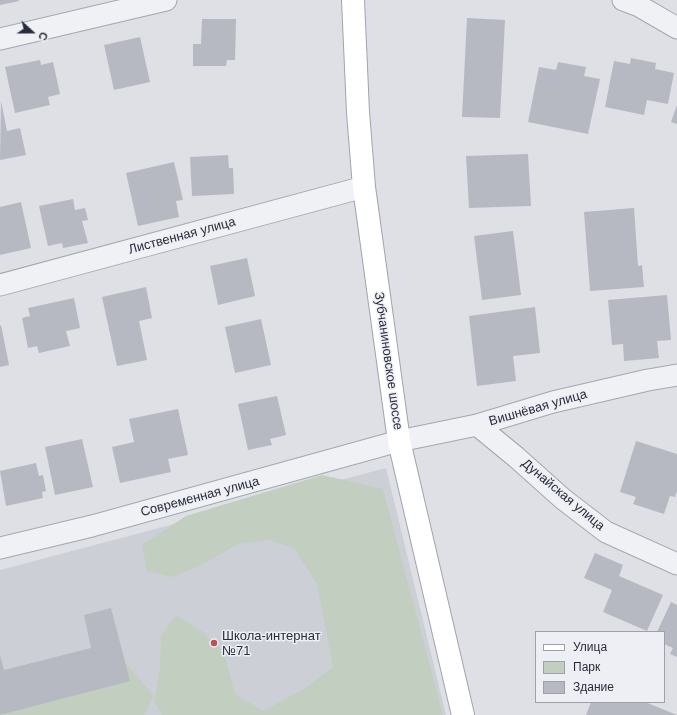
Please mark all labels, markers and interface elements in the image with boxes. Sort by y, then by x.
north arrow [12,12,52,52]
text: С [36,30,50,42]
street label: Лиственная улица [127,214,237,258]
street label: Зубчаниновское шоссе [371,291,405,431]
street label: Вишнёвая улица [487,387,589,429]
street label: Дунайская улица [518,456,608,534]
street label: Современная улица [139,474,261,520]
place label: Школа-интернат №71 [222,628,321,659]
legend [535,631,665,703]
marker: Школа-интернат №71 [209,638,219,648]
text: Улица [573,640,607,654]
text: Парк [573,660,600,674]
text: Здание [573,680,614,694]

